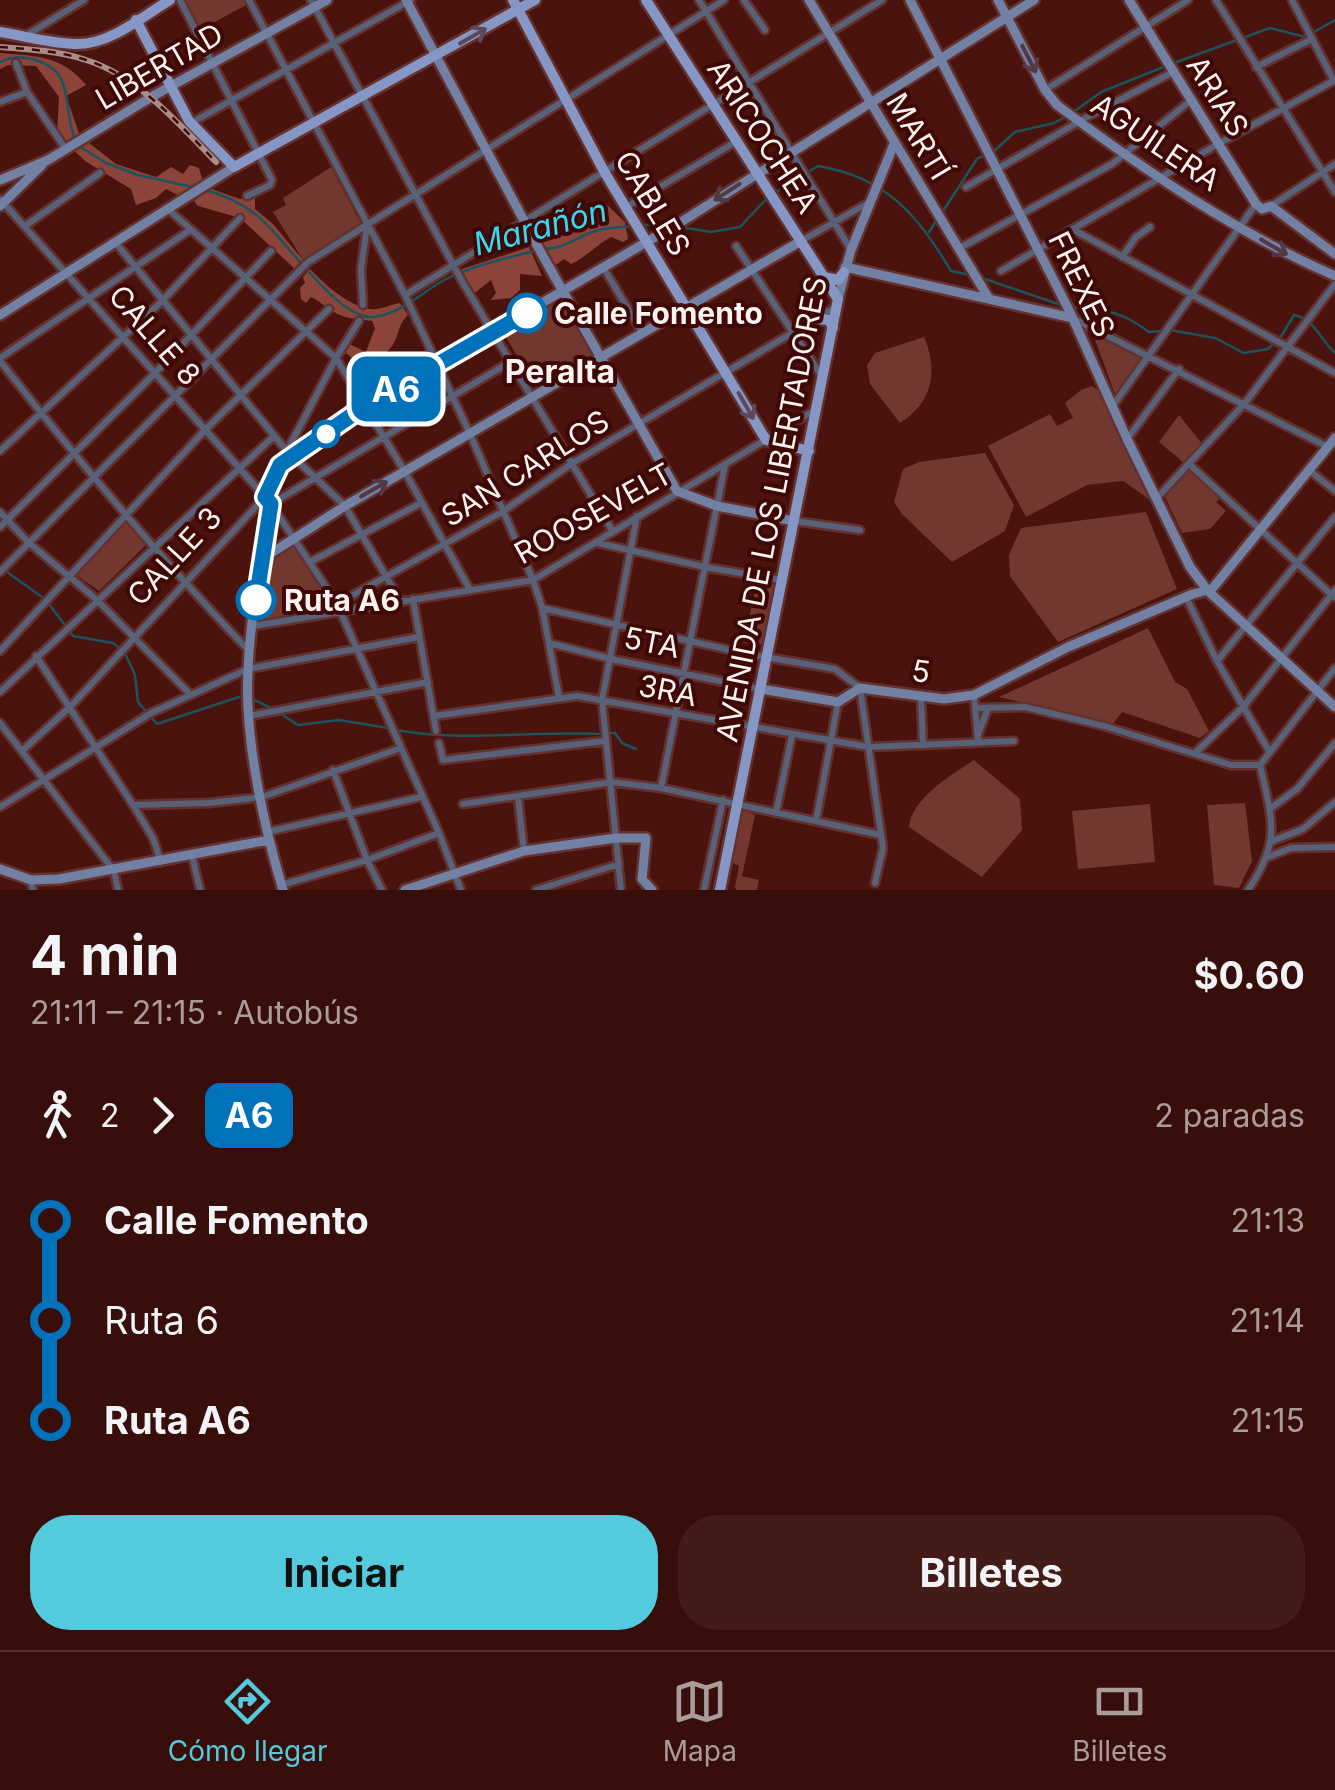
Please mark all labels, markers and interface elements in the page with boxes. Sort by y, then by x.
street label: LIBERTAD [89,15,229,117]
one-way arrow [458,26,487,46]
one-way arrow [1020,43,1039,73]
street label: ARIAS [1179,49,1257,143]
street label: ARICOCHEA [700,52,826,220]
street label: MARTÍ [879,86,959,186]
street label: AGUILERA [1085,86,1227,198]
street label: CABLES [608,144,698,262]
one-way arrow [713,181,742,202]
water label: Marañón [469,190,611,264]
street label: FREXES [1041,225,1123,343]
one-way arrow [1259,237,1288,257]
street label: AVENIDA DE LOS LIBERTADORES [708,273,834,745]
street label: CALLE 8 [102,278,208,392]
marker: Calle Fomento [508,294,546,332]
place label: Calle Fomento [554,295,763,331]
district label: Peralta [505,352,615,391]
line badge: A6 [351,356,441,422]
text: A6 [372,368,420,410]
one-way arrow [737,391,757,420]
street label: SAN CARLOS [435,402,615,534]
unlabelled marker [313,421,339,447]
street label: ROOSEVELT [508,455,678,571]
one-way arrow [359,479,388,499]
street label: CALLE 3 [120,499,228,613]
marker: Ruta A6 [237,581,275,619]
place label: Ruta A6 [284,582,400,618]
street label: 5TA [621,619,683,665]
street label: 5 [909,652,933,690]
street label: 3RA [636,667,700,713]
text: 4 min [30,922,180,988]
text: $0.60 [1194,952,1305,998]
text: 21:11 – 21:15 · Autobús [30,993,359,1032]
icon: walk [30,1088,85,1143]
icon: forward [135,1088,190,1143]
text: A6 [225,1094,273,1136]
text: 2 [100,1096,120,1135]
text: 2 paradas [1154,1096,1305,1135]
text: Calle Fomento [104,1197,369,1243]
text: 21:13 [1230,1201,1305,1240]
text: Ruta 6 [104,1297,219,1343]
text: 21:14 [1230,1301,1305,1340]
text: Ruta A6 [104,1397,251,1443]
text: 21:15 [1231,1401,1305,1440]
button: Iniciar [30,1515,658,1630]
button: Billetes [678,1515,1305,1630]
tab: Cómo llegar [168,1674,327,1768]
tab: Mapa [663,1674,737,1768]
tab: Billetes [1072,1674,1167,1768]

